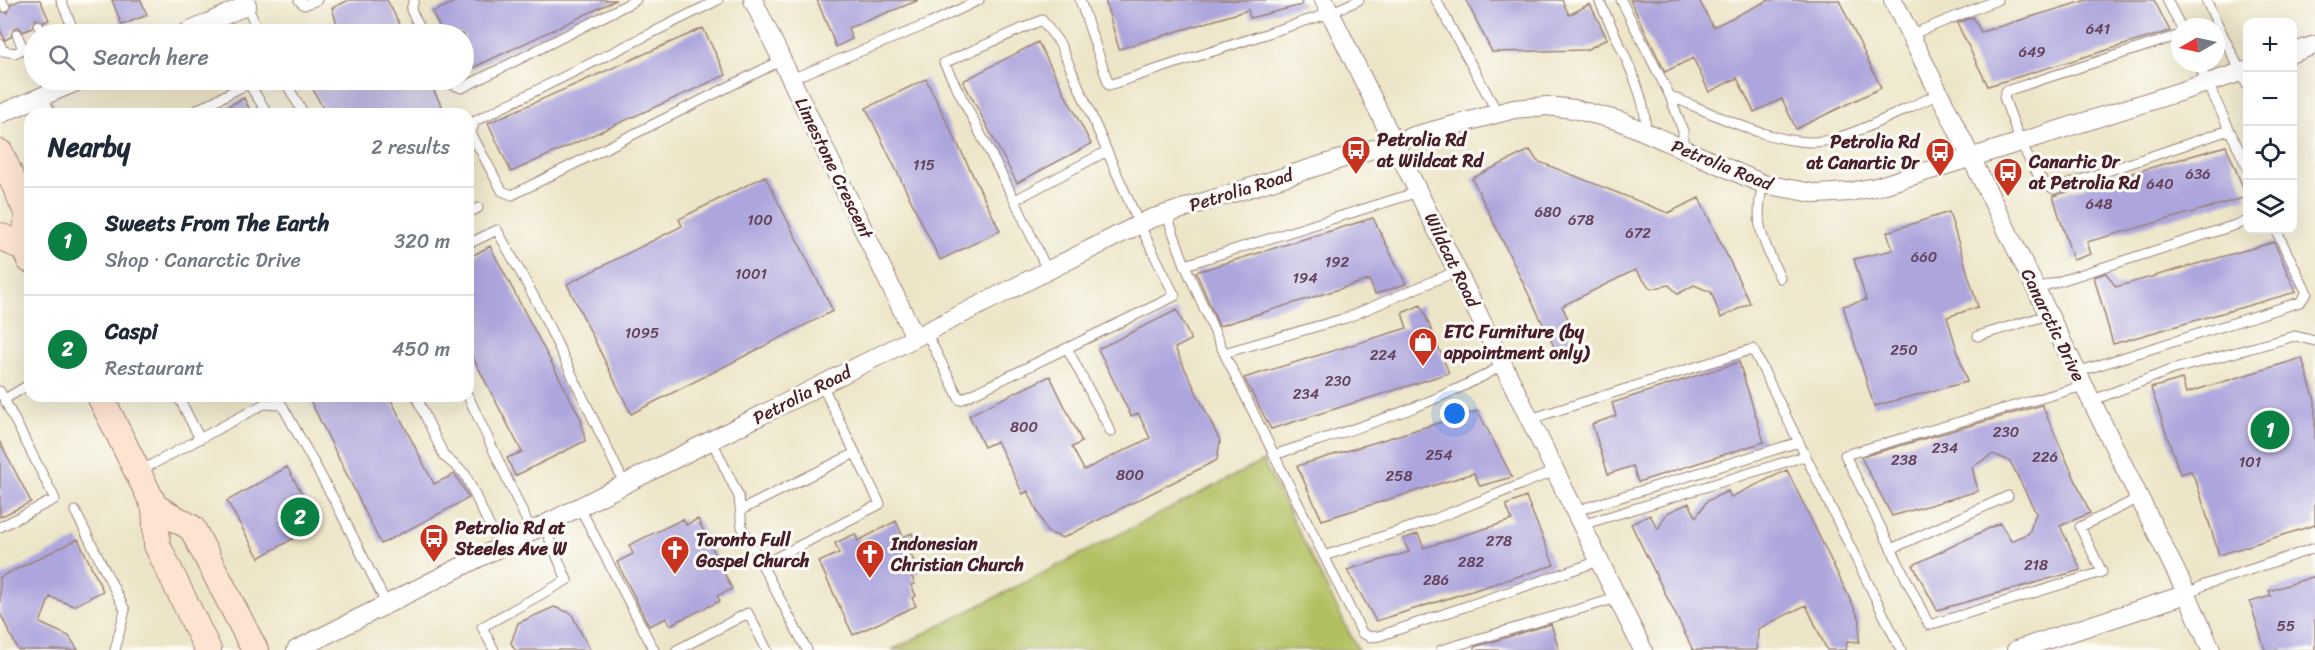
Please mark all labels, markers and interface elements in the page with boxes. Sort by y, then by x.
house number: 641 [2086,16,2110,42]
north arrow [2171,18,2225,72]
map controls [2243,18,2297,234]
button: + [2243,18,2297,72]
search box [24,24,474,90]
text: Search here [93,38,209,77]
house number: 649 [2018,39,2046,65]
icon: search [45,41,78,74]
button: − [2243,72,2297,126]
street label: Limestone Crescent [786,92,883,245]
text: Nearby [48,124,130,170]
place label: Petrolia Rd at Wildcat Rd [1376,124,1485,177]
place label: Petrolia Rd at Canartic Dr [1805,126,1921,179]
button: locate [2243,126,2297,180]
text: 2 results [371,130,450,165]
street label: Petrolia Road [1666,130,1779,200]
bus stop icon: Petrolia Rd at Wildcat Rd [1340,134,1372,176]
bus stop icon: Petrolia Rd at Canartic Dr [1924,136,1956,178]
place label: Canartic Dr at Petrolia Rd [2028,146,2141,199]
house number: 115 [913,152,935,178]
bus stop icon: Canartic Dr at Petrolia Rd [1992,156,2024,198]
street label: Petrolia Road [1185,159,1298,221]
house number: 636 [2185,161,2211,187]
house number: 640 [2146,171,2174,197]
button: layers [2243,180,2297,234]
house number: 648 [2086,191,2112,217]
house number: 680 [1534,199,1562,225]
text: Sweets From The Earth [105,204,329,243]
house number: 100 [747,207,773,233]
street label: Wildcat Road [1415,207,1489,314]
house number: 678 [1568,207,1594,233]
house number: 672 [1625,220,1651,246]
text: 1 [63,224,72,259]
text: 320 m [394,224,450,259]
text: Shop · Canarctic Drive [105,243,301,278]
house number: 660 [1911,244,1937,270]
house number: 192 [1325,249,1349,275]
house number: 1001 [735,261,767,287]
street label: Canarctic Drive [2012,263,2094,387]
house number: 194 [1292,265,1318,291]
text: Caspi [105,312,158,351]
place label: ETC Furniture (by appointment only) [1443,316,1591,369]
house number: 1095 [625,320,659,346]
shop icon: ETC Furniture (by appointment only) [1407,326,1439,368]
text: 2 [62,332,73,367]
text: 450 m [392,332,450,367]
house number: 250 [1890,337,1918,363]
house number: 224 [1370,342,1396,368]
text: Restaurant [105,351,204,386]
street label: Petrolia Road [747,356,858,434]
house number: 230 [1325,368,1351,394]
house number: 234 [1293,381,1319,407]
your location [1440,399,1469,428]
pin: 1 [2250,408,2290,452]
house number: 800 [1010,414,1038,440]
house number: 230 [1993,419,2019,445]
house number: 234 [1932,435,1958,461]
house number: 254 [1425,442,1453,468]
house number: 226 [2032,444,2058,470]
house number: 238 [1891,447,1917,473]
house number: 101 [2239,449,2261,475]
house number: 800 [1116,462,1144,488]
house number: 258 [1386,463,1412,489]
pin: 2 [280,494,320,540]
place label: Petrolia Rd at Steeles Ave W [454,512,568,565]
bus stop icon: Petrolia Rd at Steeles Ave W [418,522,450,564]
place label: Toronto Full Gospel Church [695,524,810,577]
place label: Indonesian Christian Church [890,528,1024,581]
house number: 278 [1486,528,1512,554]
church icon: Toronto Full Gospel Church [659,534,691,576]
church icon: Indonesian Christian Church [854,538,886,580]
house number: 282 [1458,549,1485,575]
house number: 218 [2024,552,2048,578]
house number: 286 [1423,567,1449,593]
house number: 55 [2277,613,2295,639]

